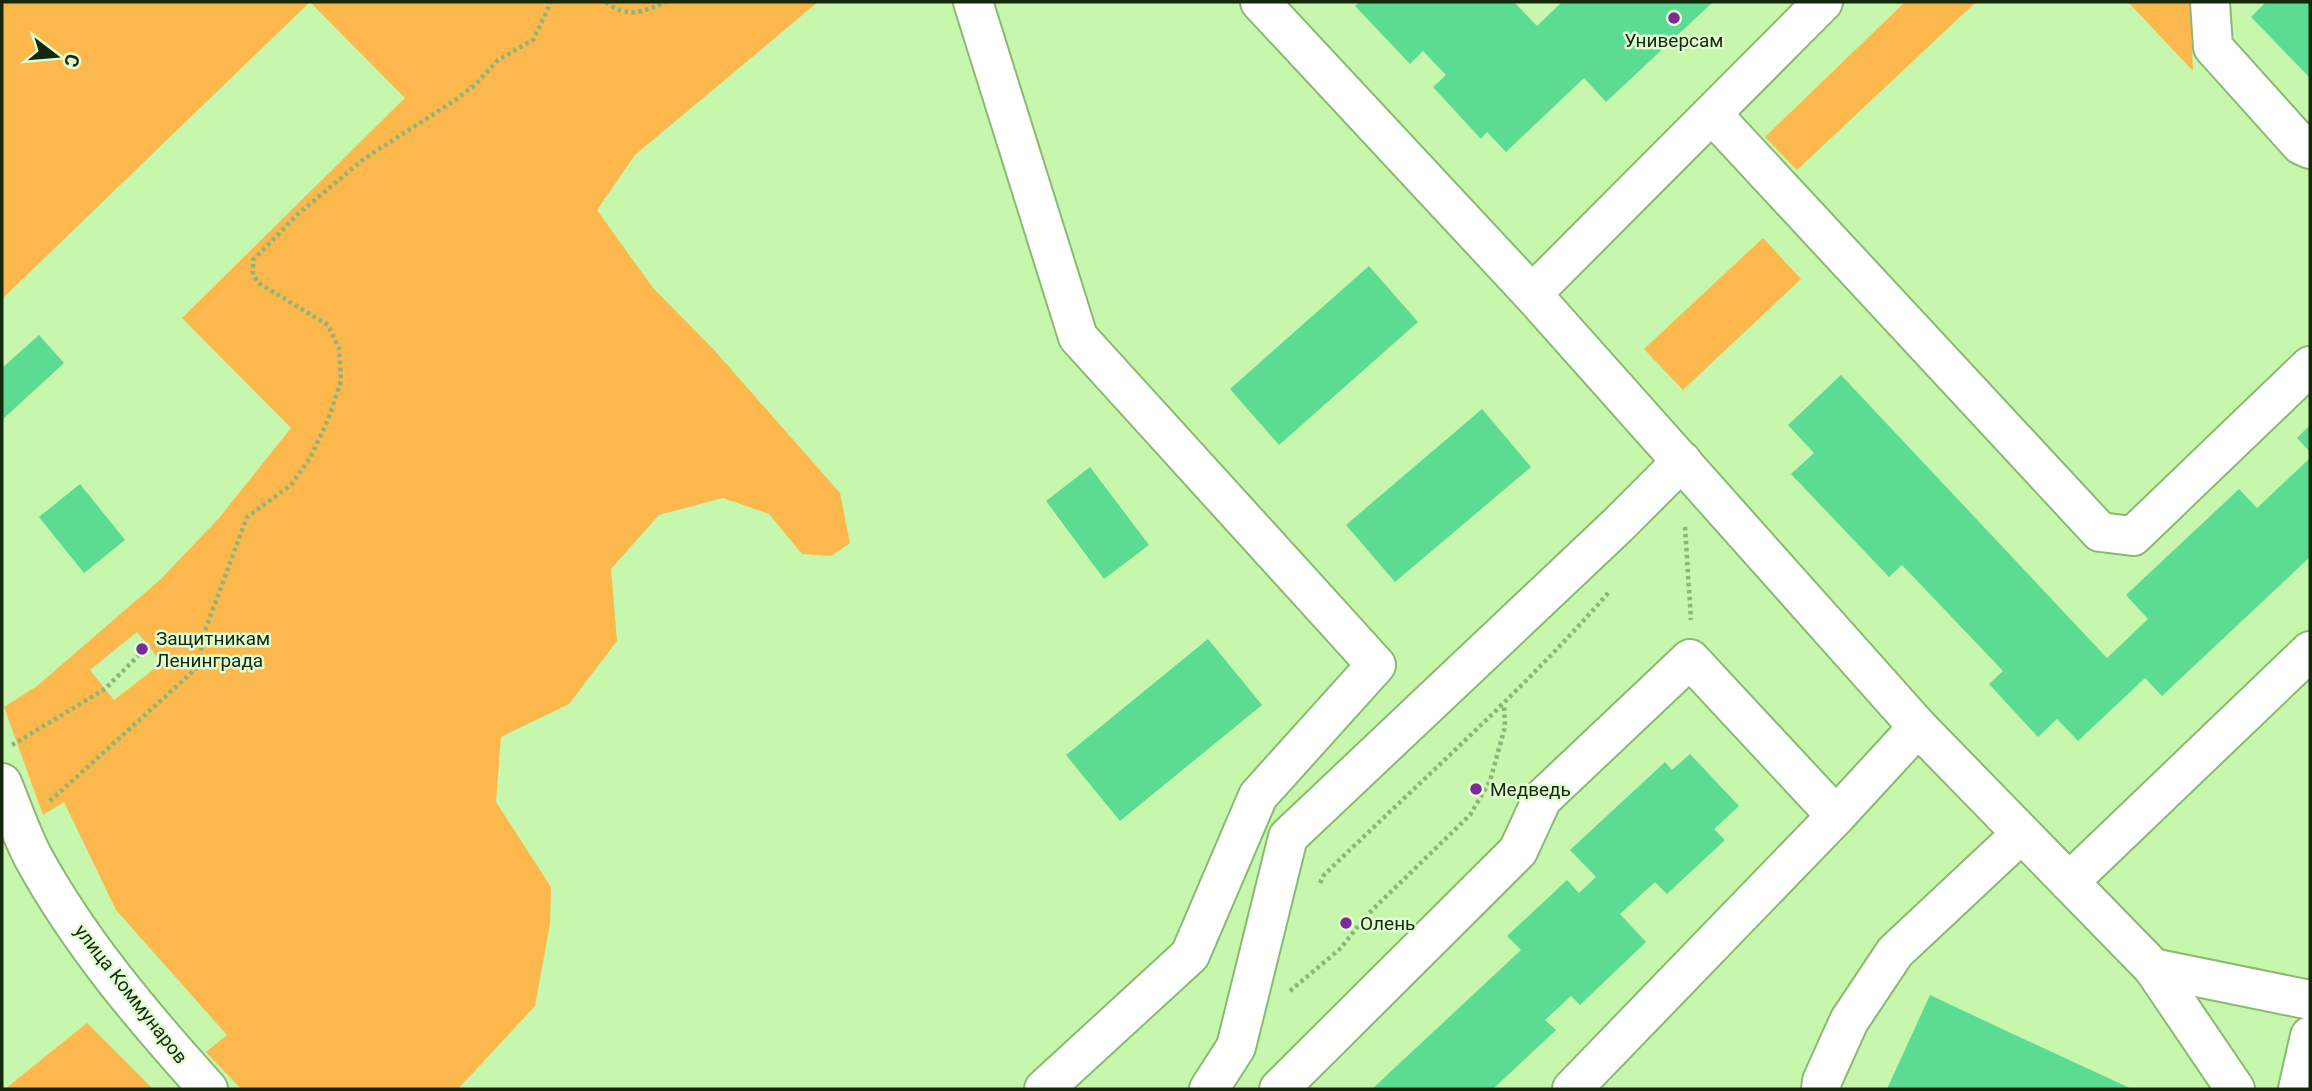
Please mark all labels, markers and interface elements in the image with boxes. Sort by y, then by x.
marker: Универсам [1666,10,1682,26]
north arrow [21,21,91,91]
place label: Универсам [1625,29,1723,52]
text: С [59,51,85,70]
place label: Защитникам Ленинграда [156,627,270,672]
marker: Защитникам Ленинграда [134,641,150,657]
place label: Медведь [1490,778,1571,801]
marker: Медведь [1468,781,1484,797]
place label: Олень [1360,912,1415,935]
marker: Олень [1338,915,1354,931]
street label: улица Коммунаров [69,920,193,1068]

